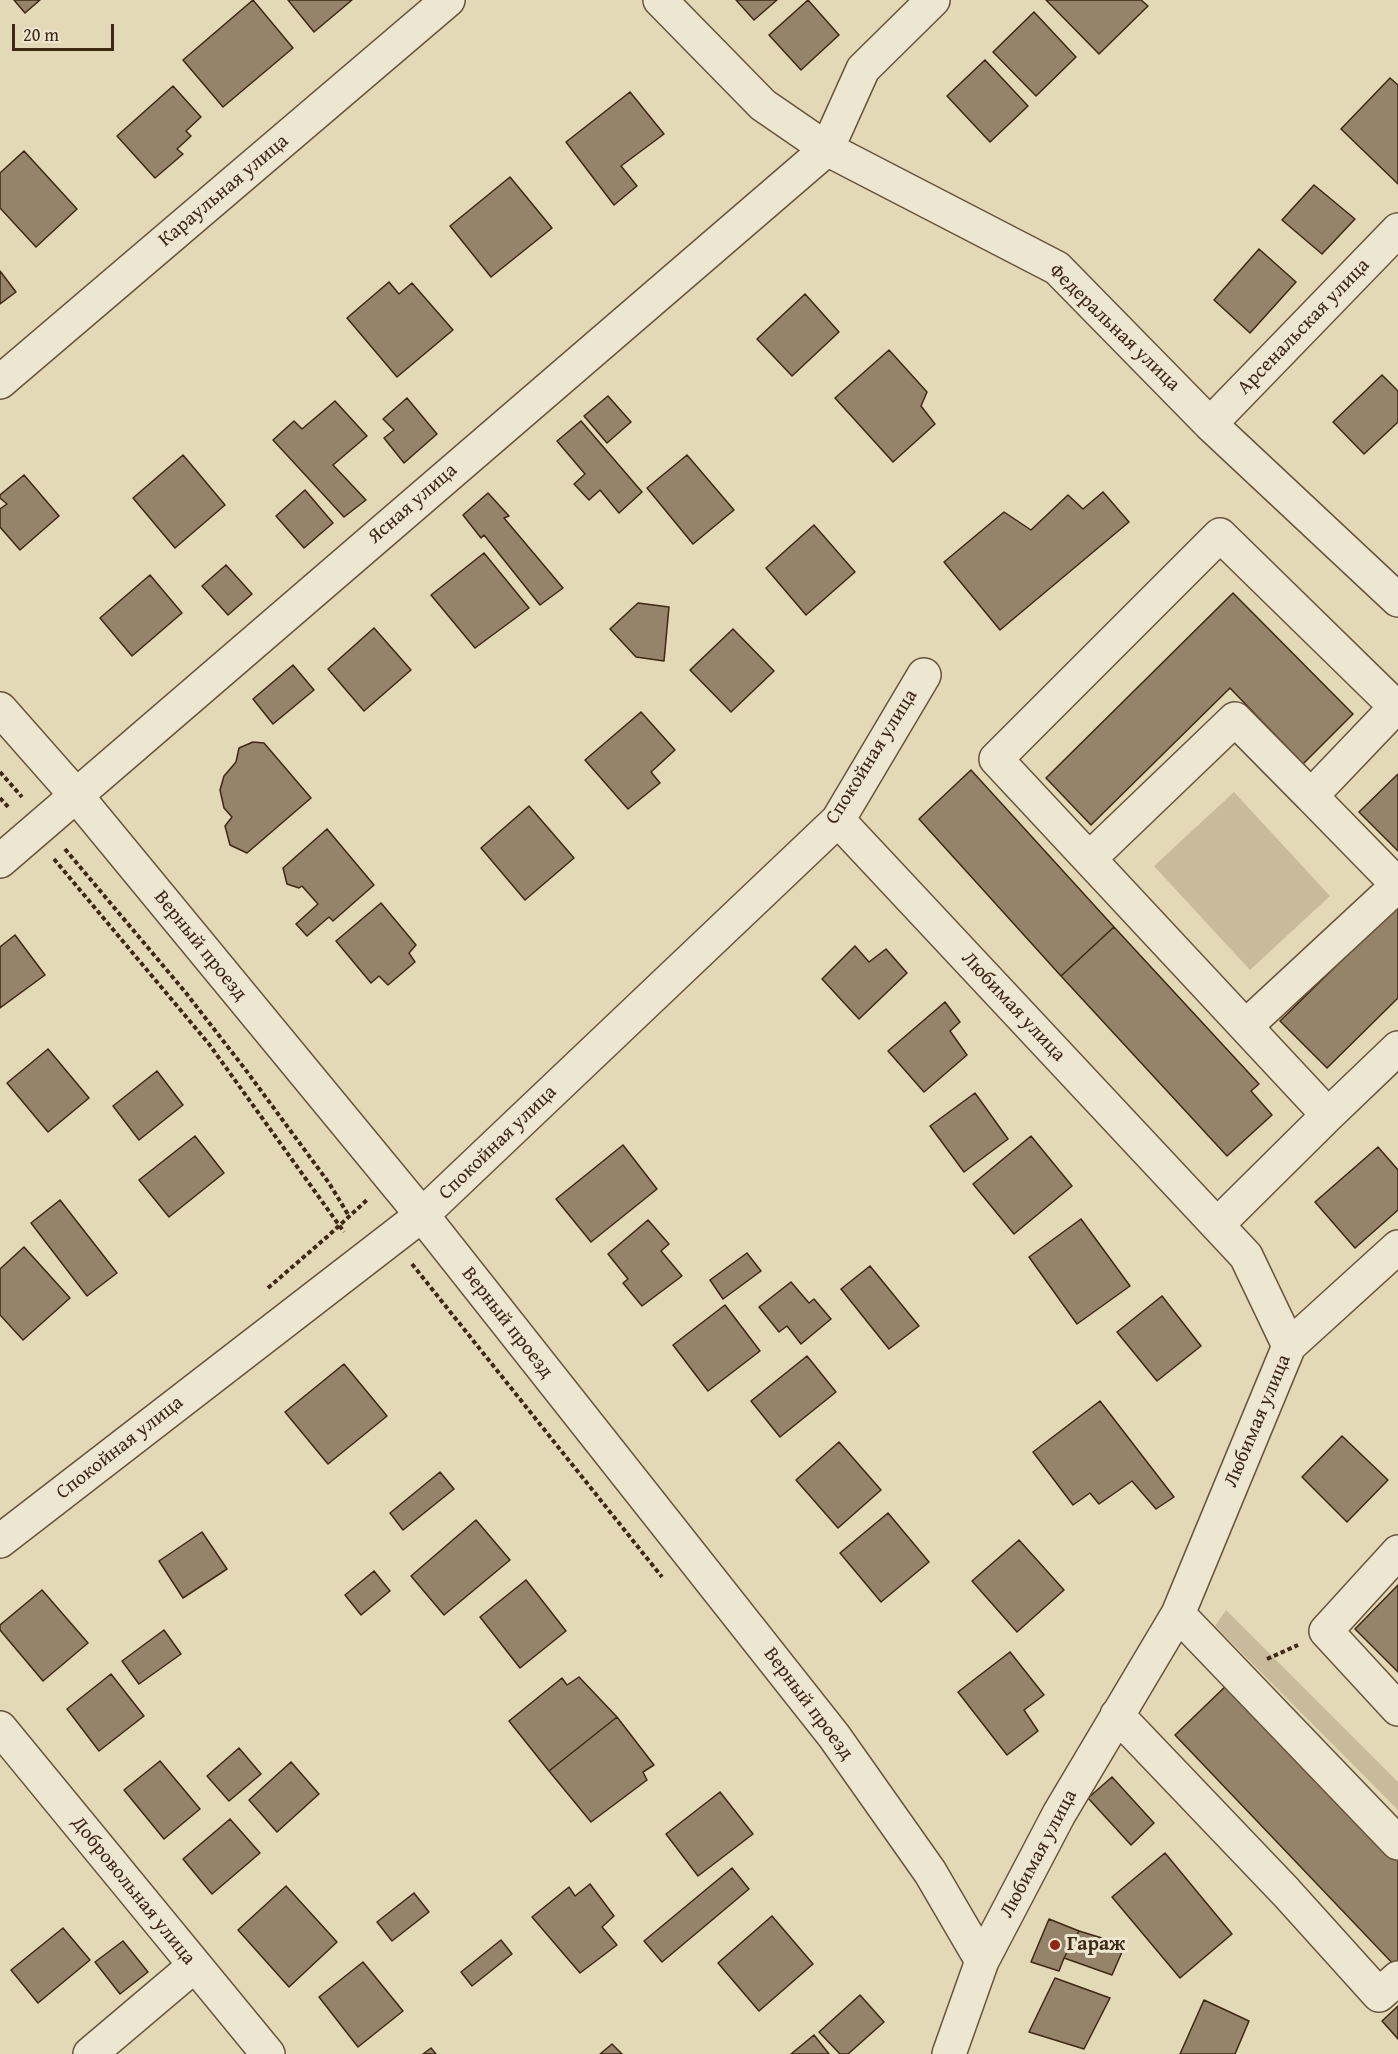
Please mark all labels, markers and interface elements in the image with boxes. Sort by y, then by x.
scale bar [15,12,117,50]
text: 20 m [23,21,59,48]
street label: Караульная улица [154,130,294,252]
street label: Арсенальская улица [1233,254,1375,400]
street label: Федеральная улица [1043,259,1185,397]
street label: Ясная улица [364,459,462,549]
street label: Спокойная улица [821,685,923,829]
street label: Верный проезд [148,886,252,1006]
street label: Любимая улица [956,947,1070,1067]
street label: Спокойная улица [434,1081,562,1205]
street label: Верный проезд [456,1263,558,1383]
street label: Любимая улица [1219,1351,1297,1491]
street label: Спокойная улица [52,1391,188,1505]
street label: Верный проезд [758,1643,858,1765]
street label: Любимая улица [995,1786,1083,1922]
street label: Добровольная улица [66,1812,200,1970]
place label: Гараж [1067,1933,1125,1957]
marker: Гараж [1048,1938,1062,1952]

